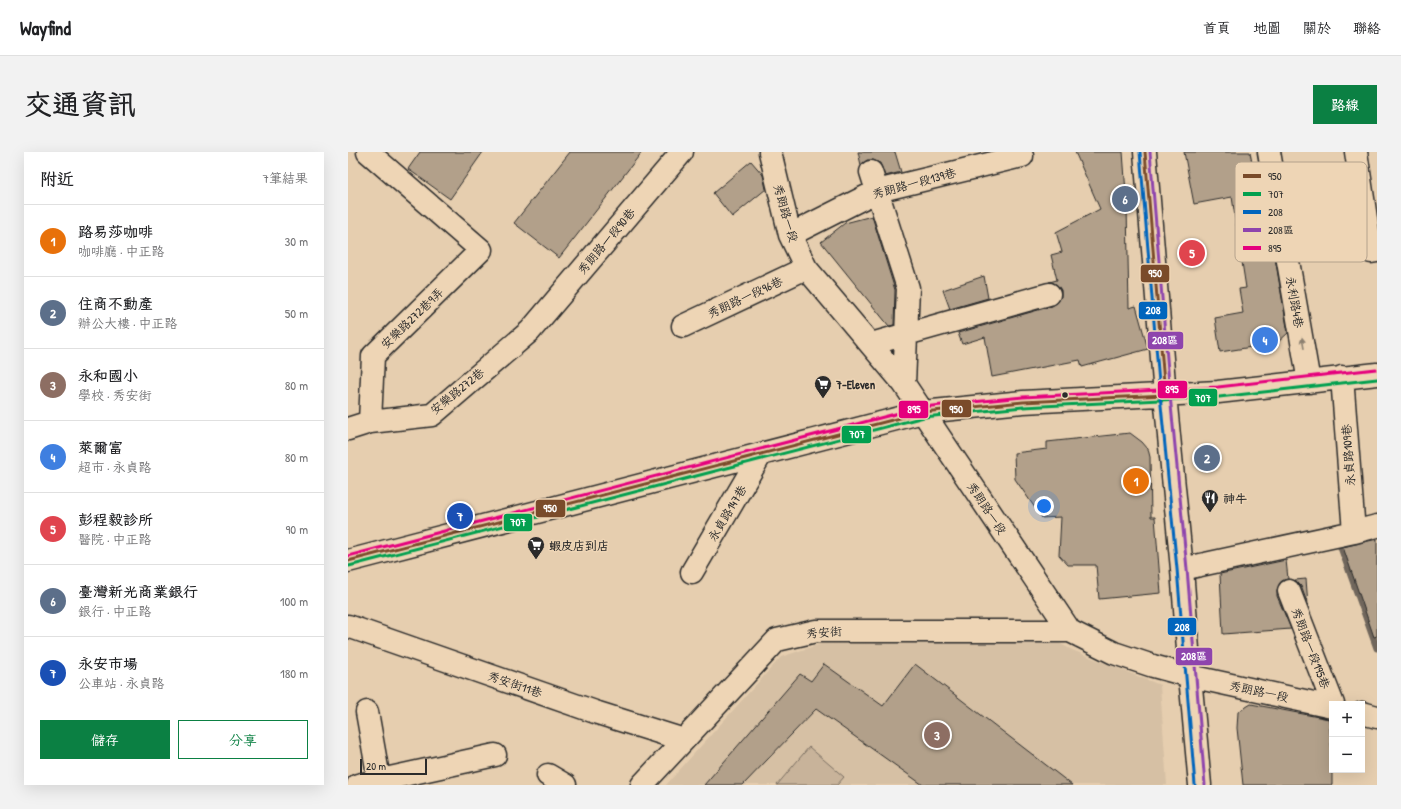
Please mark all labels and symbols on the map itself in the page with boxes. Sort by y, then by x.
legend [1235,162,1367,262]
street label: 秀朗路一段139巷 [870,164,958,202]
text: 950 [1268,169,1282,183]
street label: 秀朗路一段 [770,182,802,244]
pin: 6 [1112,184,1138,214]
text: 707 [1268,187,1284,201]
street label: 秀朗路一段90巷 [573,204,639,278]
text: 208 [1268,205,1283,219]
text: 208區 [1268,223,1294,237]
pin: 5 [1179,238,1205,268]
text: 895 [1268,241,1282,255]
line badge: 950 [1140,264,1170,283]
text: 950 [1148,266,1162,280]
street label: 秀朗路一段96巷 [705,272,785,322]
street label: 永利路4巷 [1282,275,1308,329]
street label: 安樂路272巷9弄 [377,284,447,352]
line badge: 208 [1138,301,1168,320]
text: 208 [1146,303,1161,317]
pin: 4 [1252,325,1278,355]
line badge: 208區 [1147,331,1184,350]
text: 208區 [1152,333,1178,347]
one-way arrow [1299,337,1305,349]
street label: 安樂路272巷 [426,364,488,418]
supermarket icon: 7-Eleven [813,374,833,399]
place label: 7-Eleven [835,376,876,393]
line badge: 895 [1157,380,1188,399]
text: 895 [1165,382,1179,396]
line badge: 707 [1188,388,1218,407]
unlabelled marker [1060,390,1070,400]
text: 707 [1194,391,1211,405]
line badge: 950 [941,399,972,418]
line badge: 895 [898,400,929,419]
text: 895 [907,402,921,416]
text: 950 [949,402,963,416]
street label: 永貞路109巷 [1337,423,1359,487]
line badge: 707 [841,425,872,444]
text: 707 [848,427,865,441]
pin: 2 [1194,443,1220,473]
pin: 1 [1123,466,1149,496]
street label: 秀朗路一段 [963,478,1011,538]
street label: 永貞路147巷 [704,482,750,544]
restaurant icon: 神牛 [1200,488,1220,513]
place label: 神牛 [1223,490,1247,507]
your location [1034,496,1054,516]
line badge: 950 [535,499,566,518]
pin: 7 [447,501,473,531]
text: 950 [543,501,557,515]
line badge: 707 [503,513,533,532]
text: 707 [509,515,526,529]
supermarket icon: 蝦皮店到店 [526,535,546,560]
place label: 蝦皮店到店 [549,537,609,554]
street label: 秀朗路一段195巷 [1288,605,1334,691]
line badge: 208 [1167,617,1197,636]
text: 208 [1175,620,1190,634]
street label: 秀安街 [805,622,843,642]
line badge: 208區 [1175,647,1213,666]
text: 208區 [1181,649,1207,663]
street label: 秀安街11巷 [485,667,545,701]
street label: 秀朗路一段 [1228,676,1290,706]
pin: 3 [924,720,950,750]
scale bar [360,757,427,776]

